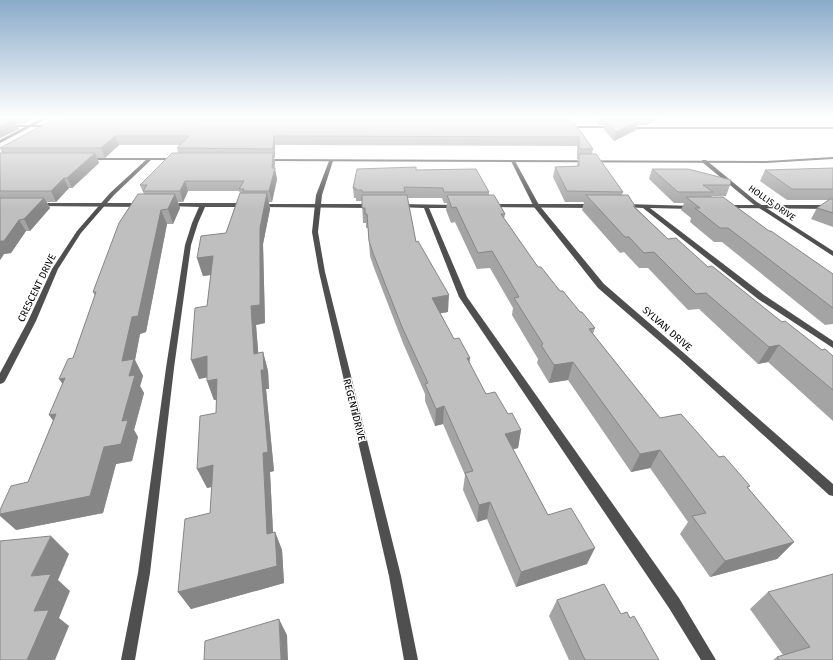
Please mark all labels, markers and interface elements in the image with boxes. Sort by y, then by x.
street label: HOLLIS DRIVE [747,183,798,223]
street label: CRESCENT DRIVE [15,252,59,324]
street label: SYLVAN DRIVE [640,304,694,354]
street label: REGENT DRIVE [340,378,368,442]

